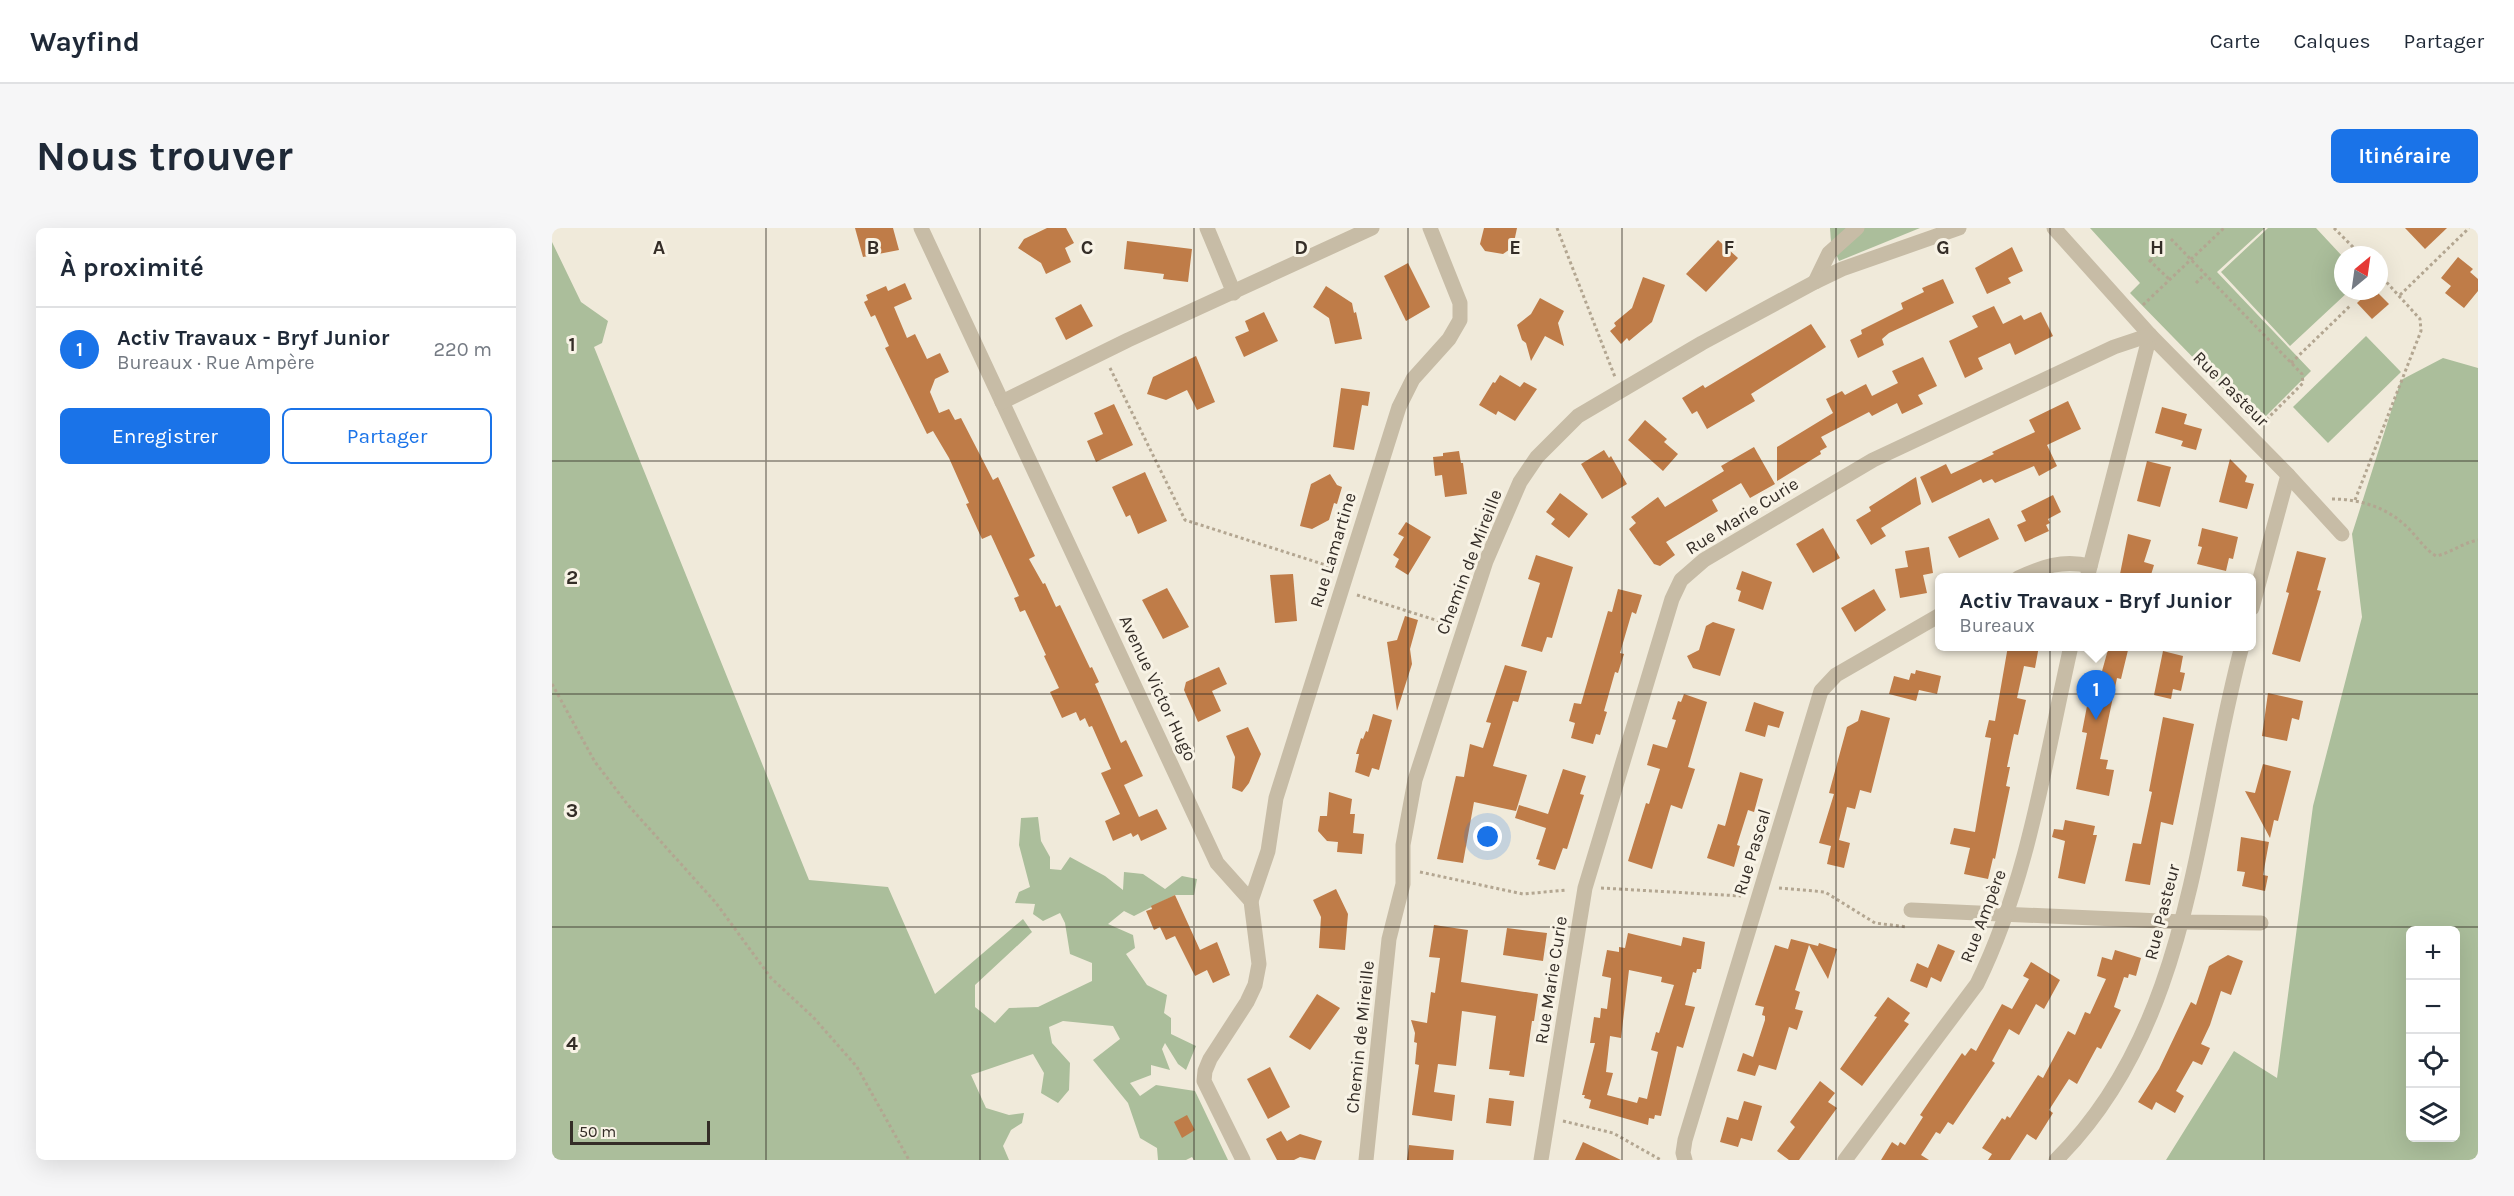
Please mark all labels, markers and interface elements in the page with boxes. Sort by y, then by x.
text: Wayfind [30,25,140,58]
text: Carte [2210,29,2260,53]
text: Calques [2293,29,2371,53]
text: Partager [2404,29,2484,53]
button: Itinéraire [2331,129,2478,183]
text: Nous trouver [36,131,293,181]
text: A [653,236,666,259]
text: B [867,236,879,259]
text: C [1081,236,1093,259]
text: D [1294,236,1308,259]
text: E [1509,236,1521,259]
text: F [1724,236,1735,259]
text: G [1936,236,1950,259]
text: H [2150,236,2164,259]
north arrow [2334,246,2388,300]
text: À proximité [60,252,204,283]
text: Activ Travaux - Bryf Junior [117,325,389,351]
text: 1 [568,333,576,356]
text: 1 [76,338,83,361]
text: 220 m [433,338,492,361]
street label: Rue Pasteur [2189,347,2274,432]
text: Bureaux · Rue Ampère [117,351,315,374]
button: Enregistrer [60,408,270,464]
button: Partager [282,408,492,464]
street label: Rue Marie Curie [1681,472,1803,560]
street label: Chemin de Mireille [1431,486,1507,638]
street label: Rue Lamartine [1305,490,1361,610]
text: 2 [566,566,578,589]
popup [1935,573,2256,651]
text: Activ Travaux - Bryf Junior [1959,588,2232,614]
street label: Avenue Victor Hugo [1115,611,1201,765]
text: Bureaux [1959,614,2035,637]
pin: 1 [2076,670,2116,720]
text: 3 [566,799,578,822]
street label: Rue Pascal [1728,806,1776,898]
your location [1473,822,1502,851]
street label: Rue Pasteur [2139,861,2185,962]
street label: Rue Ampère [1955,866,2011,966]
street label: Rue Marie Curie [1530,915,1572,1045]
map controls [2406,926,2460,1142]
button: + [2406,926,2460,980]
street label: Chemin de Mireille [1341,959,1379,1115]
button: − [2406,980,2460,1034]
text: 4 [566,1032,578,1055]
button: locate [2406,1034,2460,1088]
button: layers [2406,1088,2460,1142]
scale bar [570,1118,710,1146]
text: 50 m [579,1122,616,1141]

